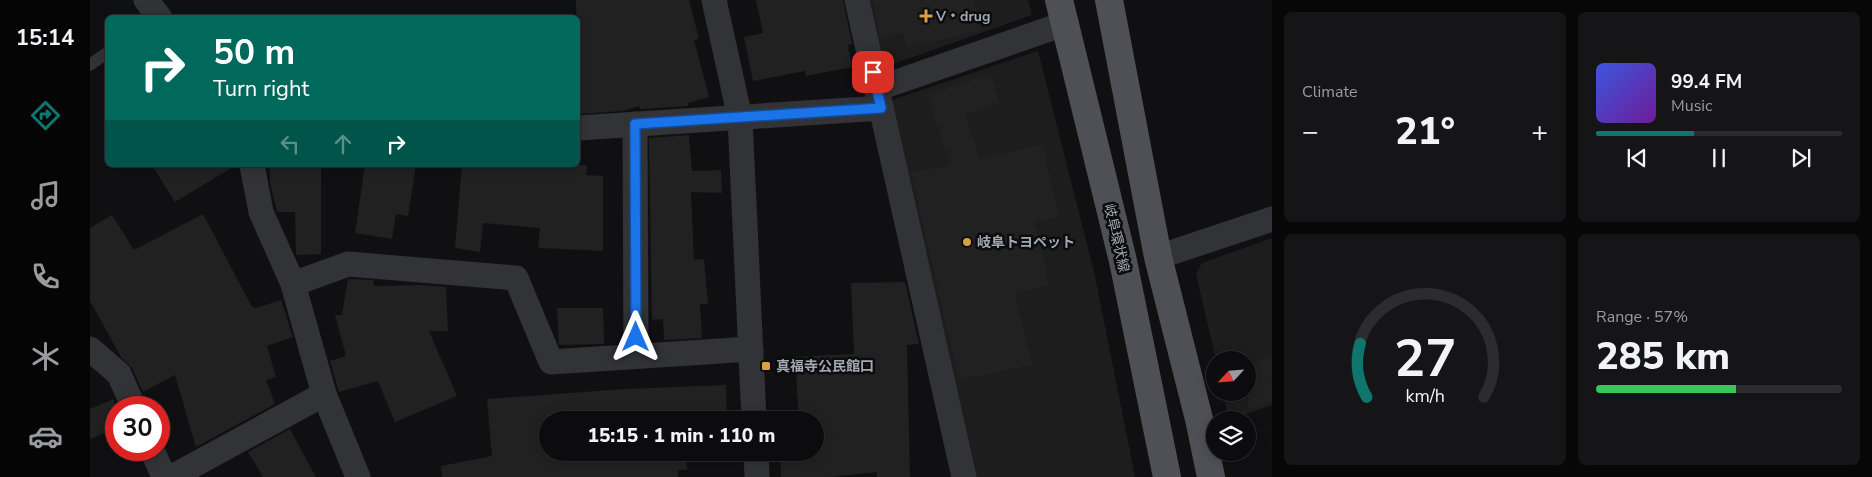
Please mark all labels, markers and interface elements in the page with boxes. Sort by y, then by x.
place label: V・drug [935,7,990,26]
marker: V・drug [920,10,932,22]
text: 15:14 [16,23,74,53]
text: 50 m [213,29,295,76]
icon: right [130,35,195,100]
pin [852,51,894,93]
icon: arrive [859,58,887,86]
text: 99.4 FM [1671,69,1742,95]
text: Turn right [213,74,309,104]
text: Climate [1302,81,1357,103]
text: Music [1671,95,1712,117]
icon: directions [28,98,63,133]
text: 21° [1395,106,1455,157]
text: − [1302,113,1319,151]
text: + [1531,113,1548,151]
icon: left [276,130,304,158]
icon: ahead [329,130,357,158]
icon: right [382,130,410,158]
icon: previous [1623,144,1651,172]
icon: pause [1705,144,1733,172]
icon: next [1787,144,1815,172]
icon: music [28,178,63,213]
street label: 岐阜環状線 [1099,202,1134,274]
place label: 岐阜トヨペット [977,233,1075,252]
marker: 岐阜トヨペット [961,236,973,248]
icon: phone [28,259,63,294]
text: Range · 57% [1596,306,1688,328]
position arrow [609,310,661,362]
text: 27 [1394,323,1456,394]
text: 285 km [1596,331,1730,382]
icon: climate [28,339,63,374]
north arrow [1206,351,1256,401]
map controls [1206,351,1256,461]
place label: 真福寺公民館口 [776,357,874,376]
marker: 真福寺公民館口 [760,360,772,372]
text: km/h [1405,384,1445,408]
speed limit sign: 30 [105,396,170,461]
button: layers [1206,411,1256,461]
icon: car [28,419,63,454]
text: 15:15 · 1 min · 110 m [588,423,775,449]

